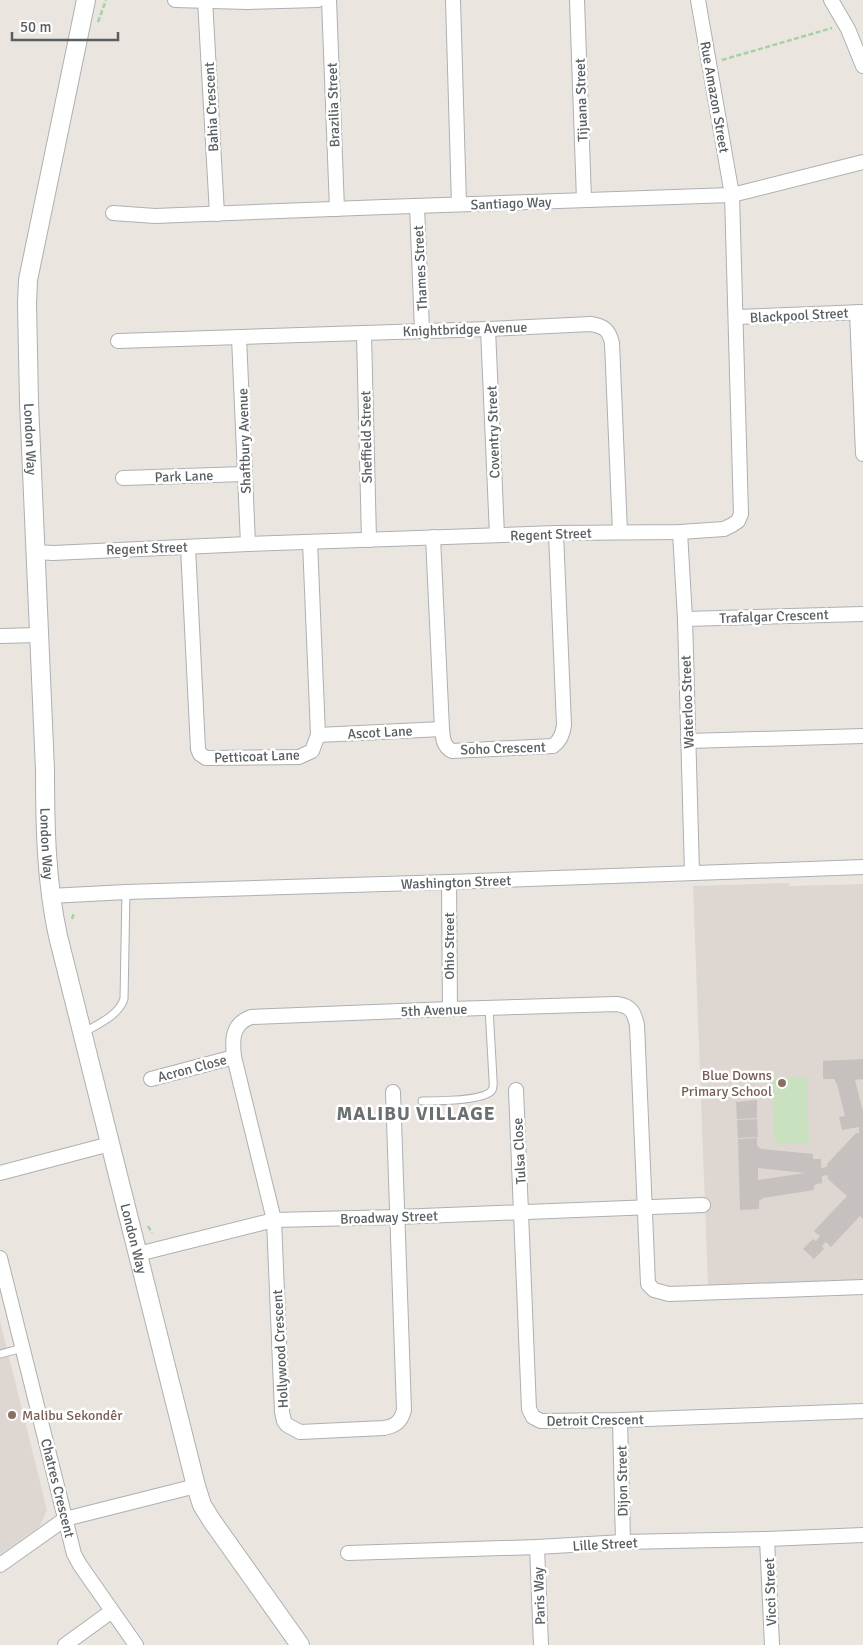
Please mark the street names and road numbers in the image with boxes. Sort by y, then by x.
street label: Rue Amazon Street [696,40,733,154]
street label: Tijuana Street [572,58,591,142]
street label: Bahia Crescent [201,62,222,152]
street label: Brazilia Street [324,62,343,148]
street label: Santiago Way [470,194,552,213]
street label: Thames Street [410,225,431,311]
street label: Blackpool Street [749,304,849,327]
street label: Knightbridge Avenue [402,319,528,340]
street label: Coventry Street [483,385,504,479]
street label: Shaftbury Avenue [234,388,255,494]
street label: Sheffield Street [357,390,376,484]
street label: London Way [20,403,40,476]
street label: Park Lane [154,467,214,486]
street label: Regent Street [510,525,592,544]
street label: Regent Street [106,539,188,558]
street label: Trafalgar Crescent [719,606,829,627]
street label: Waterloo Street [677,655,698,749]
street label: Ascot Lane [347,722,413,743]
street label: Soho Crescent [460,739,546,758]
street label: Petticoat Lane [214,747,300,766]
street label: London Way [36,807,57,881]
street label: Washington Street [401,872,512,893]
street label: Ohio Street [441,912,458,980]
street label: 5th Avenue [400,1001,468,1020]
street label: Acron Close [156,1051,229,1086]
street label: Tulsa Close [509,1117,530,1185]
street label: London Way [116,1202,151,1276]
street label: Broadway Street [340,1207,438,1228]
street label: Hollywood Crescent [269,1289,292,1409]
street label: Detroit Crescent [546,1411,644,1430]
street label: Chatres Crescent [37,1437,78,1540]
street label: Dijon Street [613,1445,632,1517]
street label: Lille Street [572,1534,638,1555]
street label: Vicci Street [761,1557,780,1626]
street label: Paris Way [530,1566,549,1625]

